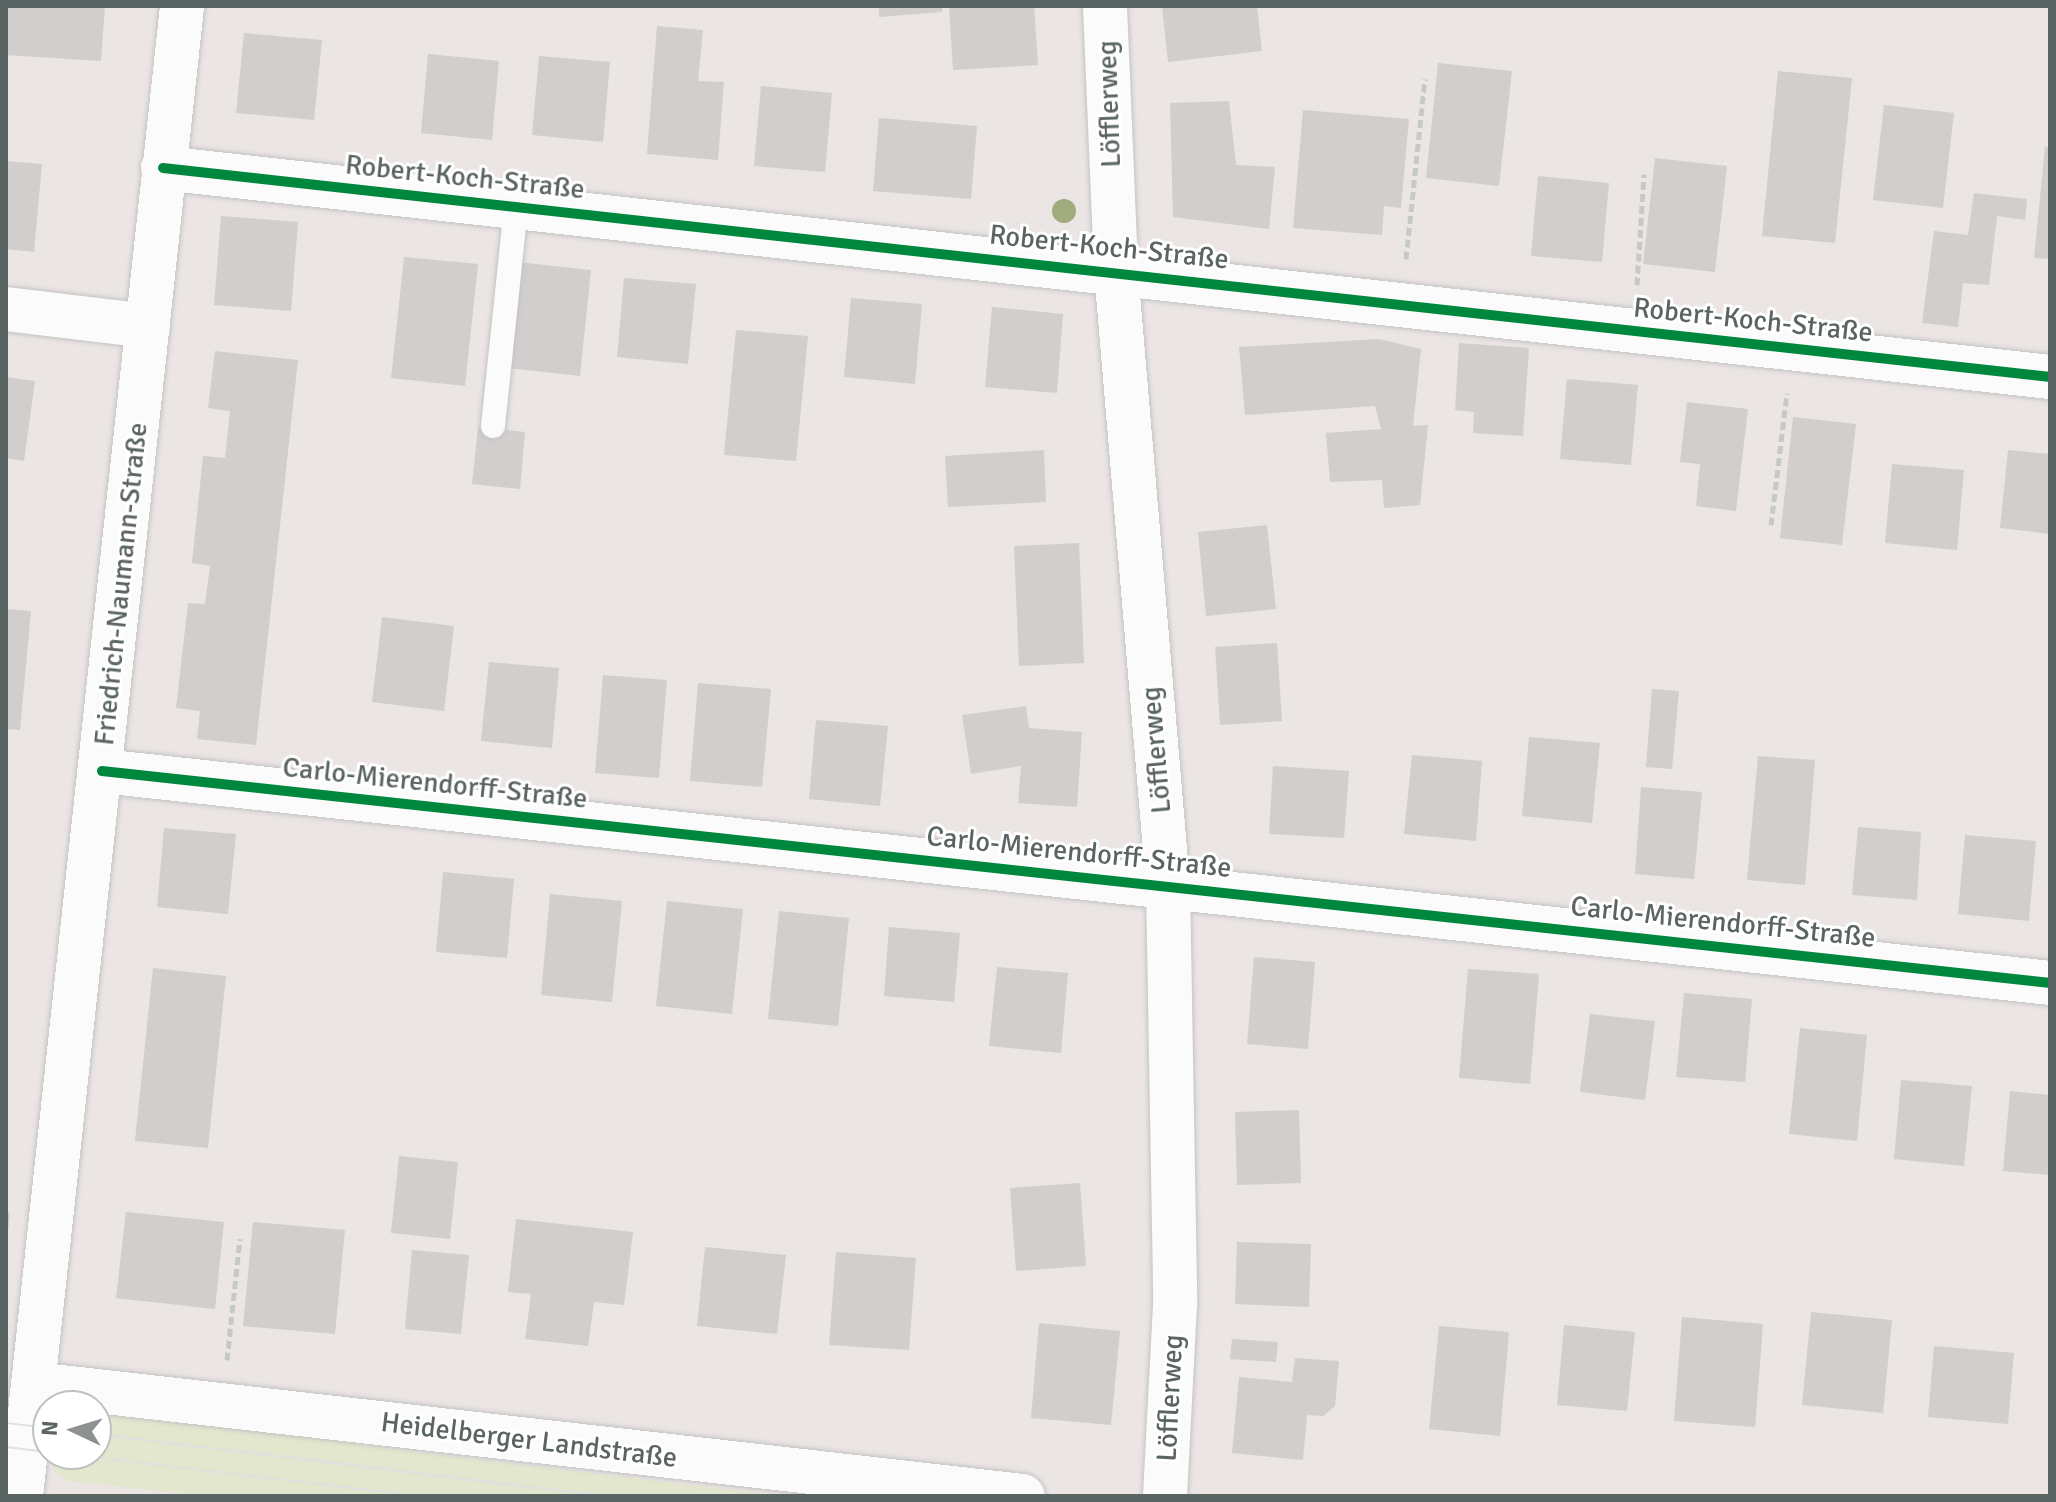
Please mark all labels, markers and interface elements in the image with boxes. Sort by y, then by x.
street label: Löfflerweg [1090,40,1128,168]
street label: Robert-Koch-Straße [344,148,586,206]
street label: Robert-Koch-Straße [988,218,1230,276]
street label: Robert-Koch-Straße [1632,291,1874,349]
street label: Friedrich-Naumann-Straße [87,421,155,747]
street label: Löfflerweg [1134,685,1178,815]
street label: Carlo-Mierendorff-Straße [281,750,589,816]
street label: Carlo-Mierendorff-Straße [925,819,1233,885]
street label: Carlo-Mierendorff-Straße [1569,889,1877,955]
street label: Löfflerweg [1150,1334,1190,1462]
north arrow [32,1390,112,1470]
street label: Heidelberger Landstraße [379,1405,679,1475]
text: N [36,1420,64,1437]

